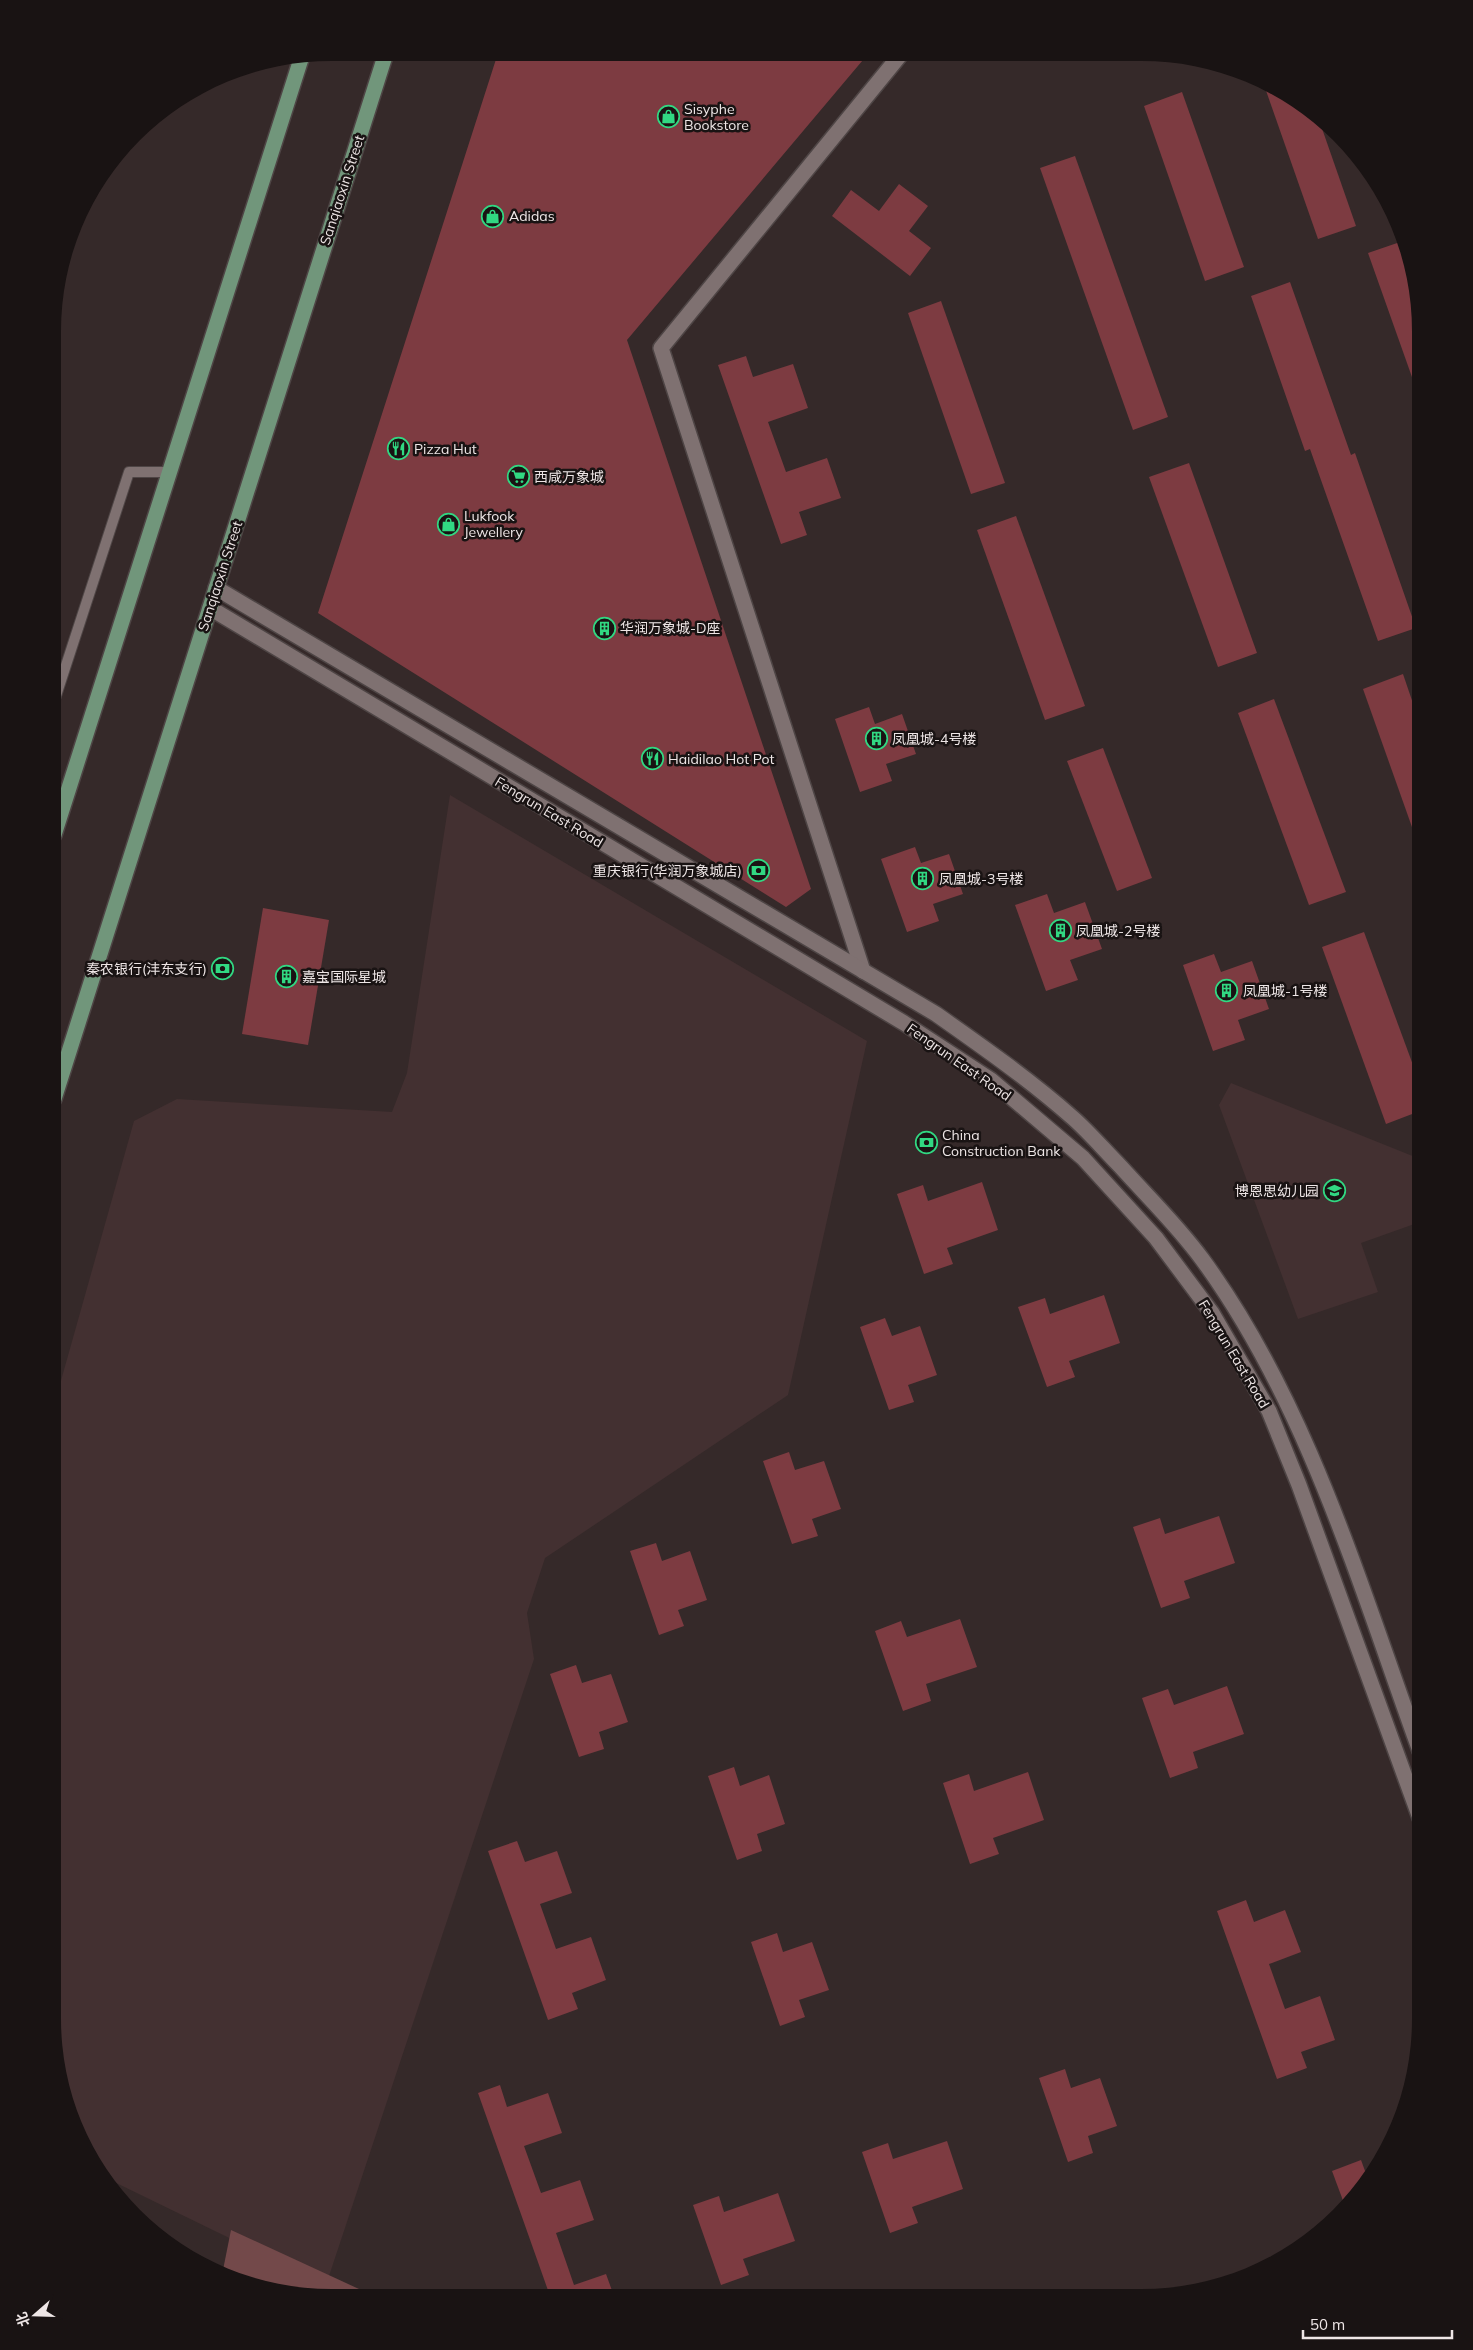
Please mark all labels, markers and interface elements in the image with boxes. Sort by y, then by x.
place label: Sisyphe Bookstore [684,100,749,134]
shop icon: Sisyphe Bookstore [656,105,680,129]
street label: Sanqiaoxin Street [316,133,368,247]
shop icon: Adidas [481,204,505,228]
place label: Adidas [509,207,555,225]
restaurant icon: Pizza Hut [386,437,410,461]
place label: Pizza Hut [414,440,477,458]
supermarket icon: 西咸万象城 [506,465,530,489]
place label: 西咸万象城 [534,468,604,486]
place label: Lukfook Jewellery [464,507,524,541]
shop icon: Lukfook Jewellery [436,512,460,536]
street label: Sanqiaoxin Street [194,519,246,633]
building icon: 华润万象城-D座 [592,616,616,640]
place label: 华润万象城-D座 [620,619,720,637]
building icon: 凤凰城-4号楼 [864,727,888,751]
place label: 凤凰城-4号楼 [892,730,976,748]
restaurant icon: Haidilao Hot Pot [640,747,664,771]
place label: Haidilao Hot Pot [668,750,774,768]
street label: Fengrun East Road [492,773,606,851]
bank icon: 重庆银行(华润万象城店) [746,859,770,883]
place label: 重庆银行(华润万象城店) [593,862,742,880]
building icon: 凤凰城-3号楼 [911,867,935,891]
place label: 凤凰城-3号楼 [939,870,1023,888]
building icon: 凤凰城-2号楼 [1048,919,1072,943]
place label: 凤凰城-2号楼 [1076,922,1160,940]
bank icon: 秦农银行(沣东支行) [211,957,235,981]
place label: 秦农银行(沣东支行) [86,960,207,978]
building icon: 嘉宝国际星城 [274,965,298,989]
place label: 嘉宝国际星城 [302,968,386,986]
building icon: 凤凰城-1号楼 [1215,979,1239,1003]
place label: 凤凰城-1号楼 [1243,982,1327,1000]
street label: Fengrun East Road [903,1019,1015,1105]
place label: China Construction Bank [942,1126,1061,1160]
bank icon: China Construction Bank [914,1131,938,1155]
school or university icon: 博恩思幼儿园 [1323,1179,1347,1203]
place label: 博恩思幼儿园 [1235,1182,1319,1200]
street label: Fengrun East Road [1195,1297,1273,1411]
north arrow [10,2290,60,2340]
scale bar [1303,2308,1452,2340]
text: 北 [12,2310,34,2329]
text: 50 m [1310,2315,1345,2334]

